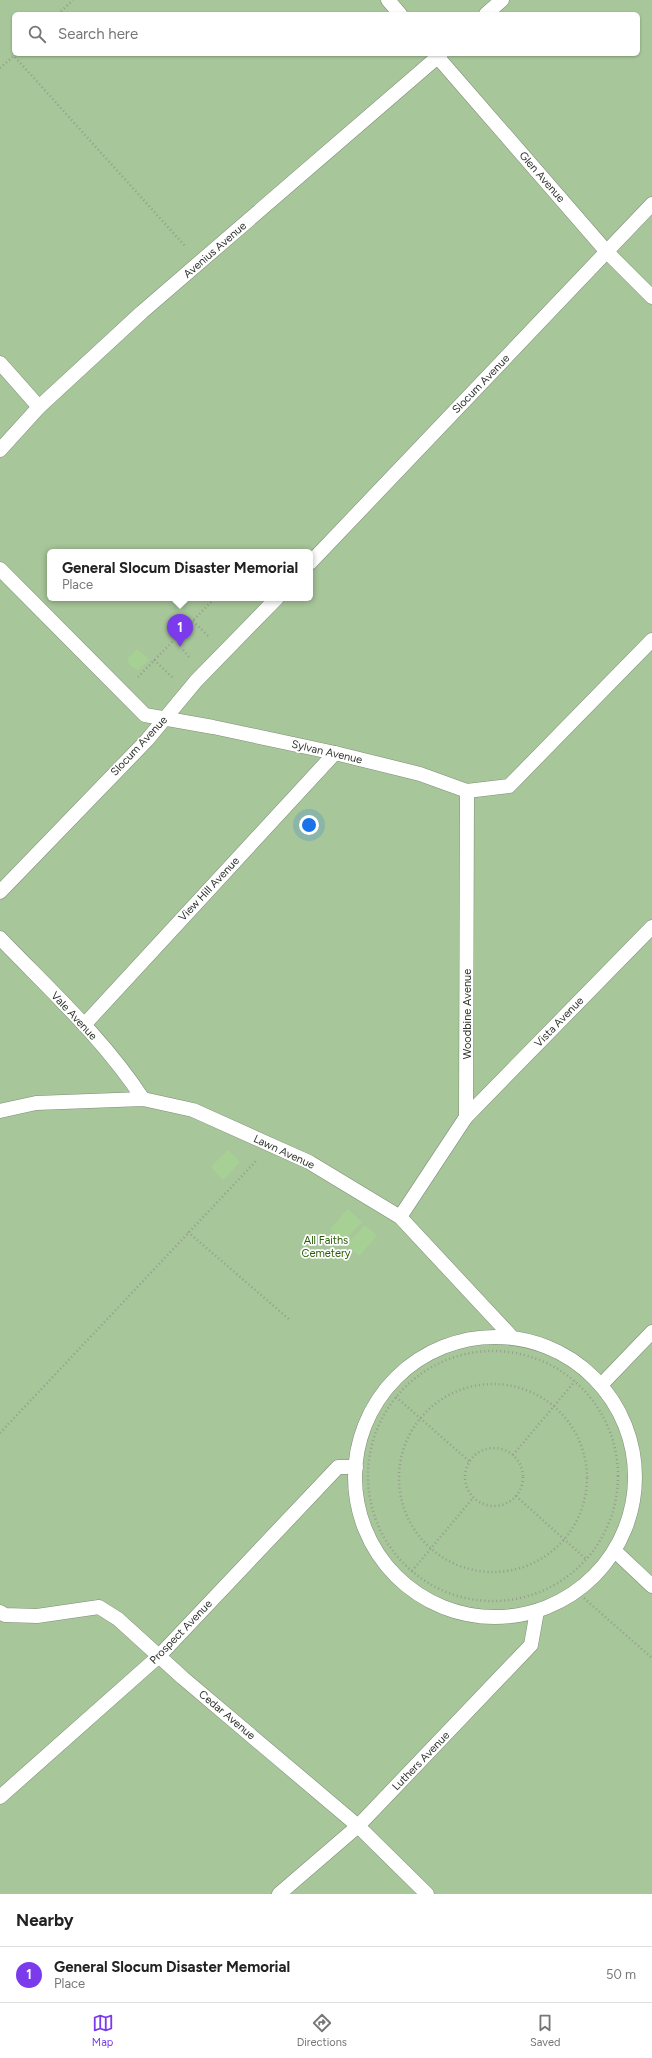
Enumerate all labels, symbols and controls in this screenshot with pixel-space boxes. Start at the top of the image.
search box [12,12,640,56]
icon: search [26,23,48,45]
text: Search here [58,25,138,43]
street label: Glen Avenue [516,149,568,205]
street label: Avenius Avenue [181,219,249,281]
street label: Slocum Avenue [450,352,512,416]
popup [47,549,313,601]
text: General Slocum Disaster Memorial [62,559,298,577]
text: Place [62,577,93,592]
pin: 1 [167,614,193,647]
street label: Slocum Avenue [108,713,170,779]
street label: Sylvan Avenue [290,738,364,766]
your location [299,815,319,835]
street label: View Hill Avenue [176,854,242,924]
street label: Woodbine Avenue [461,969,474,1059]
street label: Vale Avenue [48,989,100,1043]
street label: Vista Avenue [532,994,586,1050]
street label: Lawn Avenue [251,1132,317,1172]
park label: All Faiths Cemetery [302,1234,351,1260]
street label: Prospect Avenue [147,1597,215,1667]
street label: Cedar Avenue [196,1688,258,1742]
street label: Luthers Avenue [390,1729,452,1793]
text: Nearby [16,1910,74,1930]
text: General Slocum Disaster Memorial [54,1958,290,1976]
text: 1 [26,1967,32,1982]
text: 50 m [606,1967,636,1982]
text: Place [54,1976,85,1991]
tab: Map [92,2012,114,2049]
tab: Directions [297,2012,347,2049]
tab: Saved [530,2012,560,2049]

